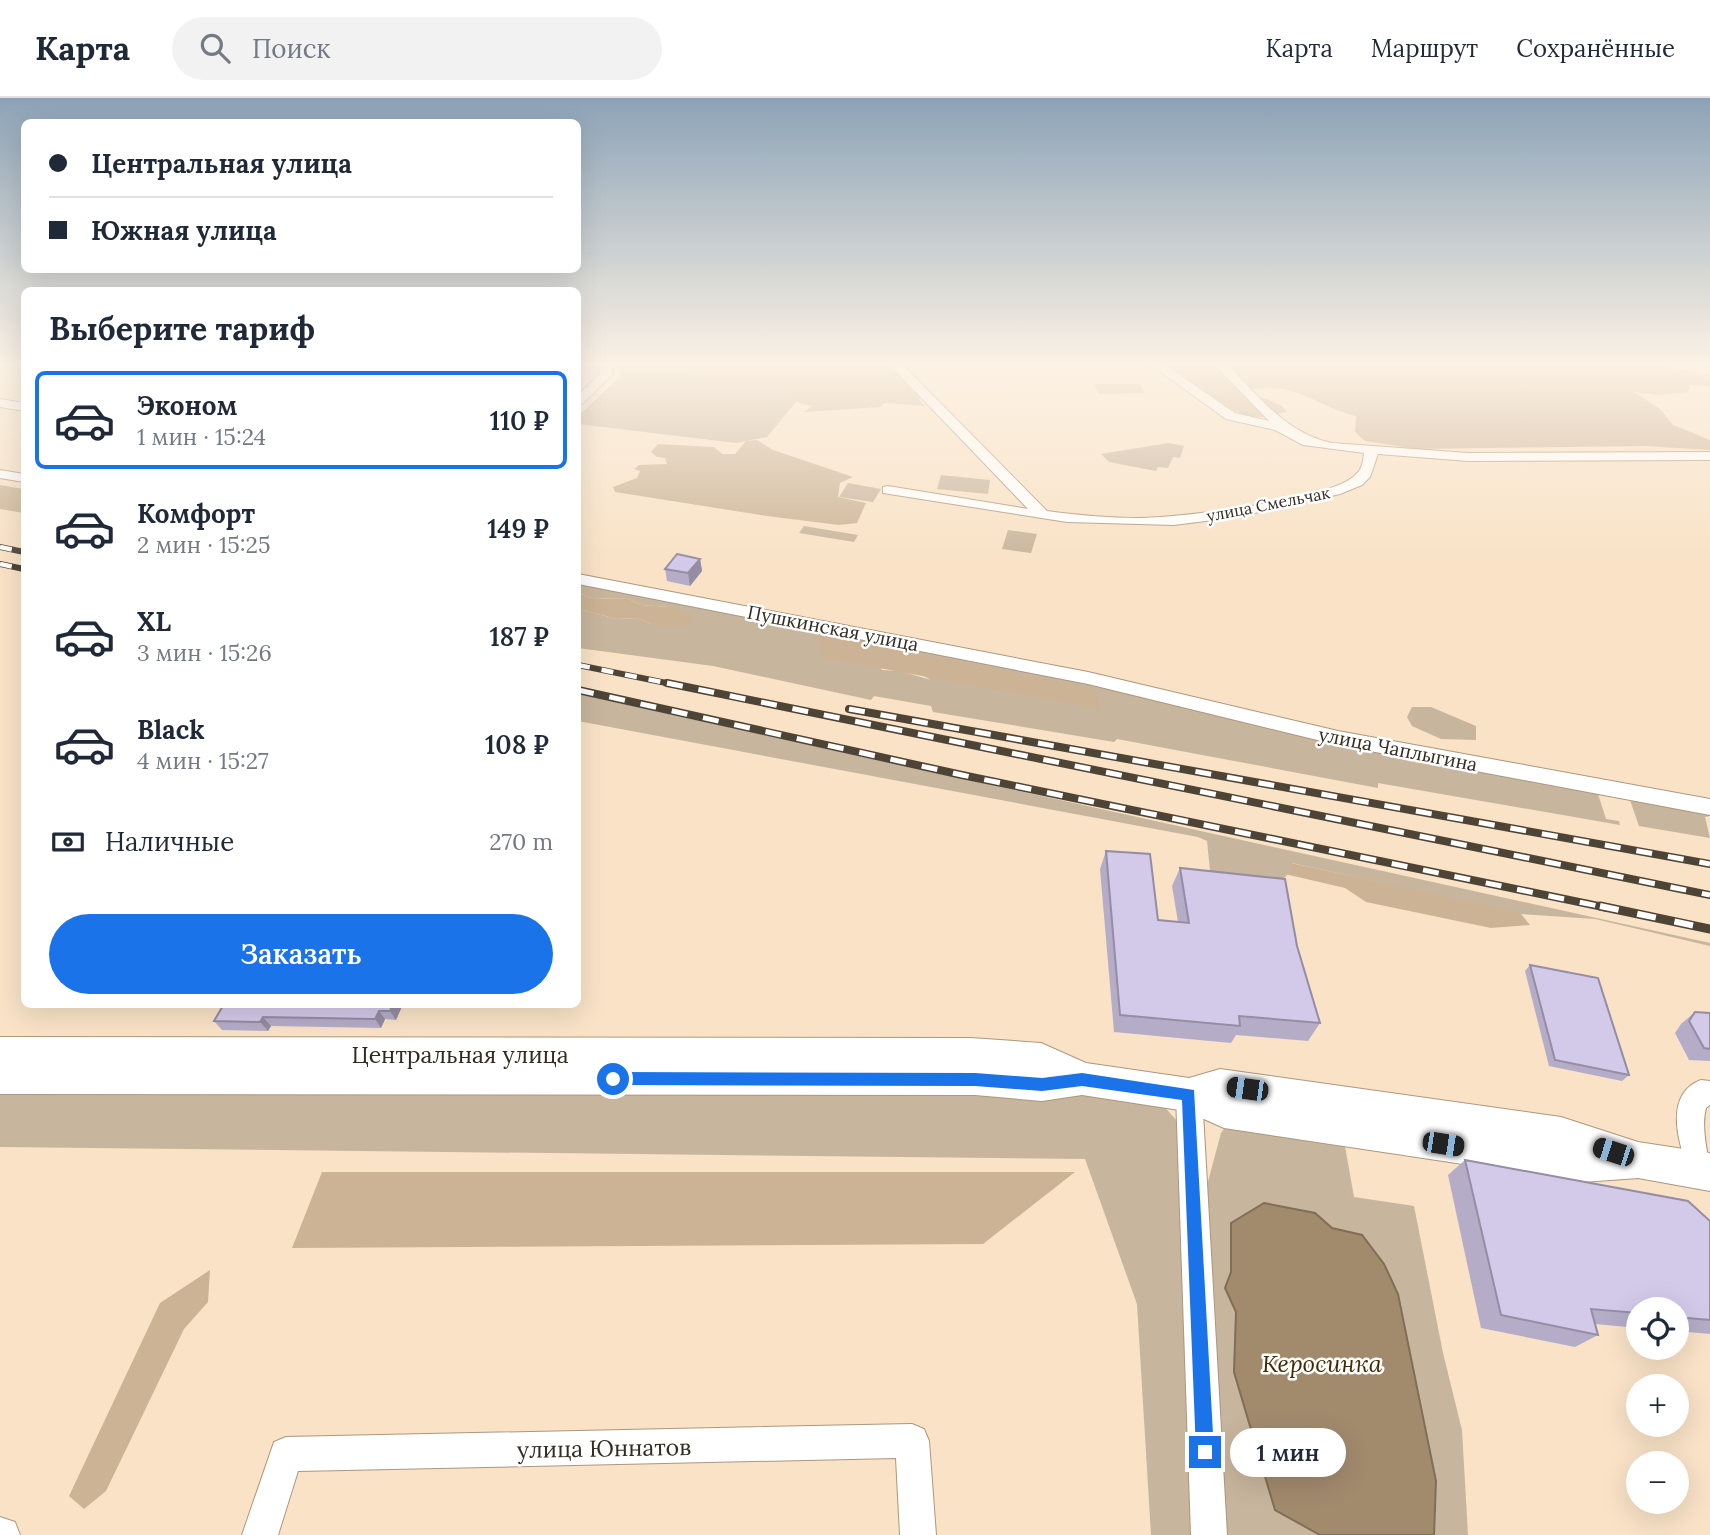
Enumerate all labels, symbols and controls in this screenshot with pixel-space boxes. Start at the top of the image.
search box [172,17,662,80]
text: Карта [35,27,130,69]
icon: search [196,29,234,67]
text: Поиск [252,32,331,65]
text: Карта [1265,33,1333,64]
text: Маршрут [1371,33,1478,64]
text: Сохранённые [1516,33,1675,64]
text: Центральная улица [91,147,352,180]
text: Южная улица [91,214,277,247]
text: Выберите тариф [49,308,315,349]
icon: car [53,389,116,452]
text: Эконом [137,389,237,422]
text: 110 ₽ [490,404,549,437]
text: 1 мин · 15:24 [137,422,266,451]
street label: улица Смельчак [1205,482,1332,526]
icon: car [53,497,116,560]
text: Комфорт [137,497,255,530]
text: 149 ₽ [487,512,549,545]
text: 2 мин · 15:25 [137,530,271,559]
street label: Пушкинская улица [745,600,921,656]
icon: car [53,605,116,668]
text: XL [137,605,171,638]
text: 187 ₽ [489,620,549,653]
text: 3 мин · 15:26 [137,638,272,667]
icon: car [53,713,116,776]
text: Black [137,713,205,746]
street label: улица Чаплыгина [1316,722,1480,776]
text: 108 ₽ [485,728,549,761]
text: 4 мин · 15:27 [137,746,269,775]
icon: cash [49,823,87,861]
text: Наличные [105,825,234,858]
text: 270 m [489,827,553,856]
button: Заказать [49,914,553,994]
street label: Центральная улица [351,1040,569,1069]
route start [597,1063,629,1095]
car [1225,1076,1270,1102]
car [1421,1130,1466,1158]
car [1590,1136,1637,1168]
map controls [1626,1297,1689,1514]
button: locate [1626,1297,1689,1360]
water label: Керосинка [1262,1348,1383,1379]
button: + [1626,1374,1689,1437]
callout: 1 мин [1230,1428,1345,1476]
street label: улица Юннатов [517,1432,691,1464]
route end [1189,1436,1221,1468]
text: 1 мин [1257,1438,1319,1467]
button: − [1626,1451,1689,1514]

